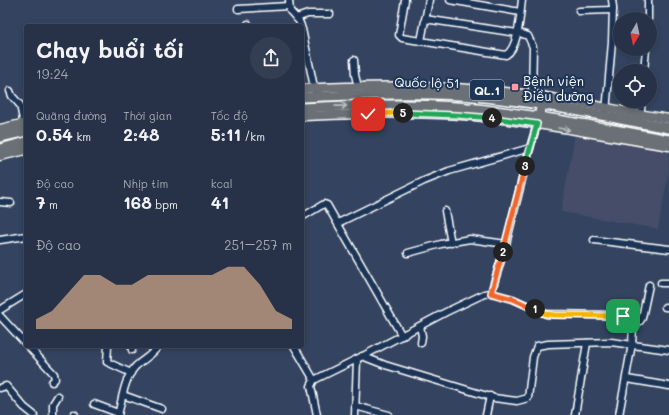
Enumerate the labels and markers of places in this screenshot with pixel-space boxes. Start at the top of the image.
place label: Bệnh viện Điều dưỡng [523,72,593,104]
marker: Bệnh viện Điều dưỡng [510,82,520,92]
pin [351,97,385,131]
pin: 5 [393,103,413,123]
pin: 4 [482,108,502,128]
pin: 3 [515,156,535,176]
pin: 2 [493,242,513,262]
pin: 1 [525,299,545,319]
pin [606,299,640,333]

